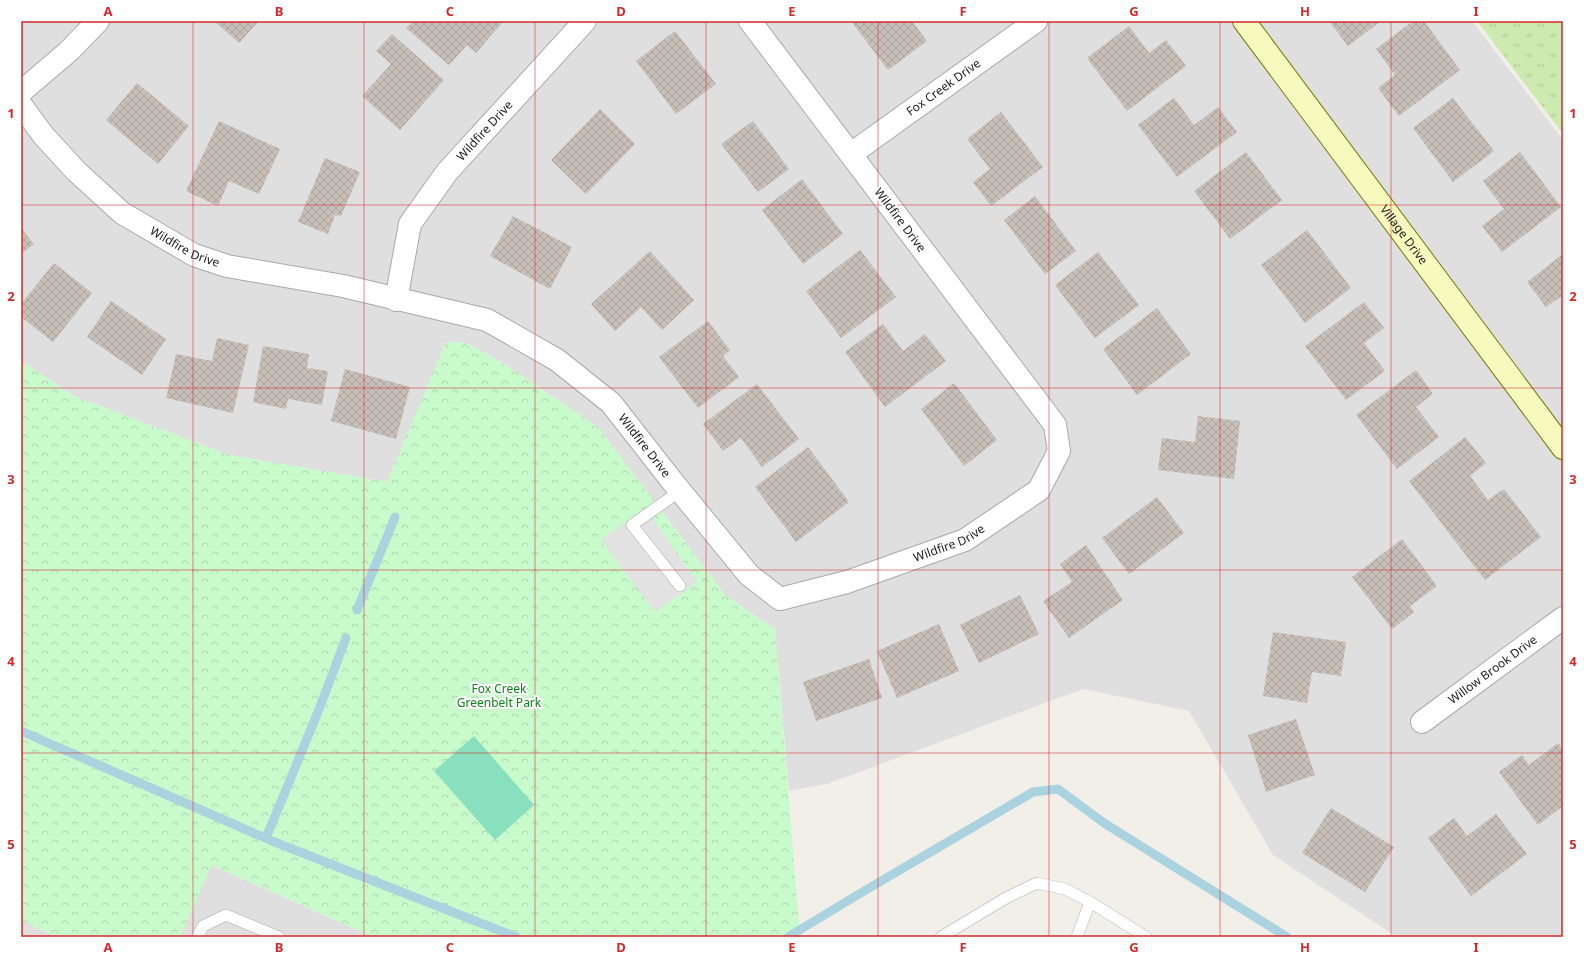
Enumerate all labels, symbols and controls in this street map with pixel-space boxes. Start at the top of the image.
text: A [104,2,113,20]
text: B [275,2,283,20]
text: C [446,2,454,20]
text: D [616,2,626,20]
text: E [788,2,796,20]
text: F [959,2,967,20]
text: G [1129,2,1139,20]
text: H [1300,2,1310,20]
text: I [1473,2,1479,20]
street label: Fox Creek Drive [903,54,984,120]
street label: Wildfire Drive [452,96,517,164]
text: 1 [7,104,15,122]
text: 1 [1569,104,1577,122]
street label: Wildfire Drive [871,184,930,255]
street label: Village Drive [1376,201,1432,268]
street label: Wildfire Drive [147,222,222,271]
text: 2 [7,287,15,305]
text: 2 [1569,287,1577,305]
street label: Wildfire Drive [615,410,675,481]
text: 3 [7,470,15,488]
text: 3 [1569,470,1577,488]
street label: Wildfire Drive [911,520,988,566]
street label: Willow Brook Drive [1445,631,1541,708]
text: 4 [7,652,15,670]
text: 4 [1569,652,1577,670]
park label: Fox Creek Greenbelt Park [457,680,542,711]
text: 5 [7,835,15,853]
text: 5 [1569,835,1577,853]
text: A [104,938,113,956]
text: B [275,938,283,956]
text: C [446,938,454,956]
text: D [616,938,626,956]
text: E [788,938,796,956]
text: F [959,938,967,956]
text: G [1129,938,1139,956]
text: H [1300,938,1310,956]
text: I [1473,938,1479,956]

